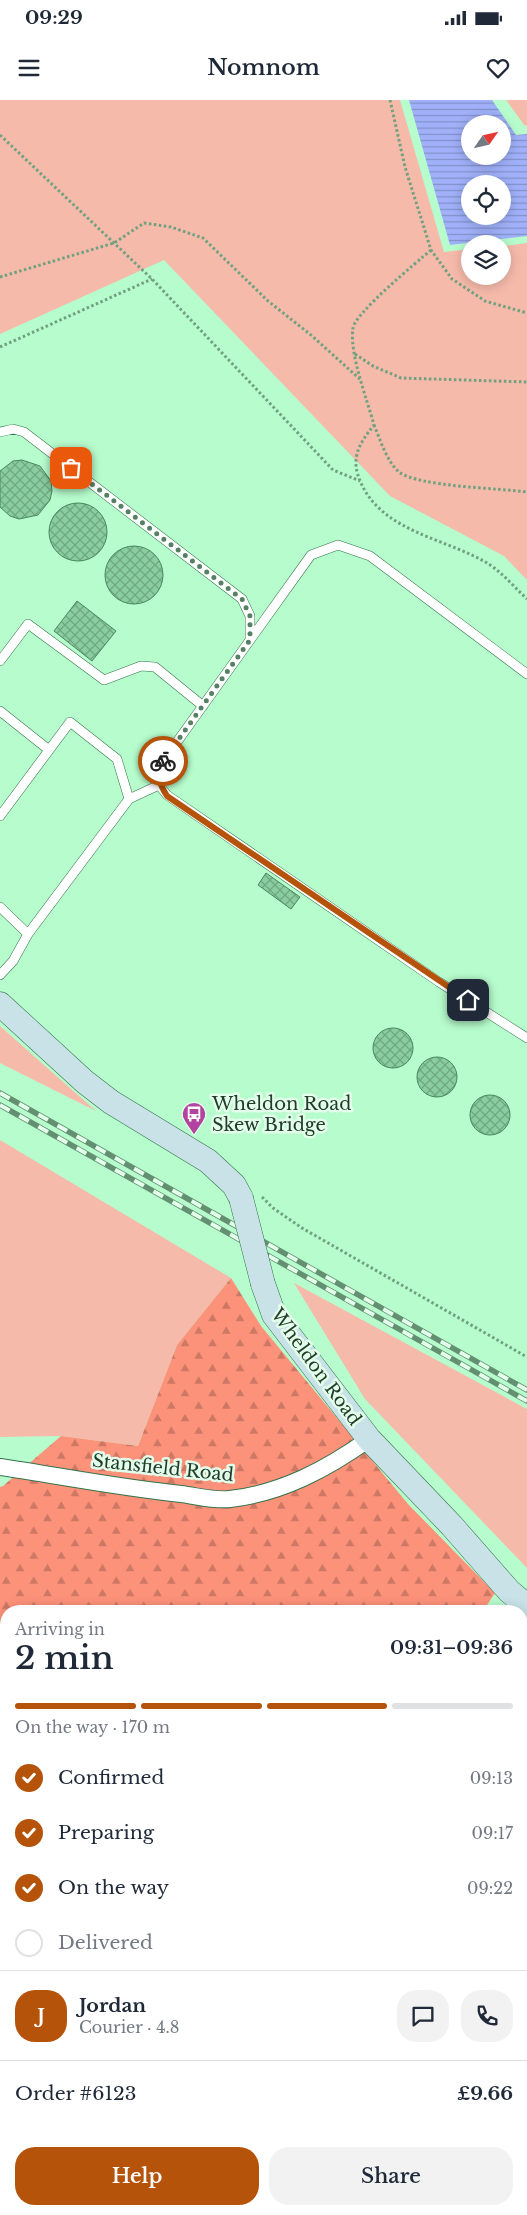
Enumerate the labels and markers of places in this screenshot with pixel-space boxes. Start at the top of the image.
pin [50,447,92,489]
pin [447,979,489,1021]
place label: Wheldon Road Skew Bridge [211,1093,351,1136]
bus stop icon: Wheldon Road Skew Bridge [181,1101,207,1135]

